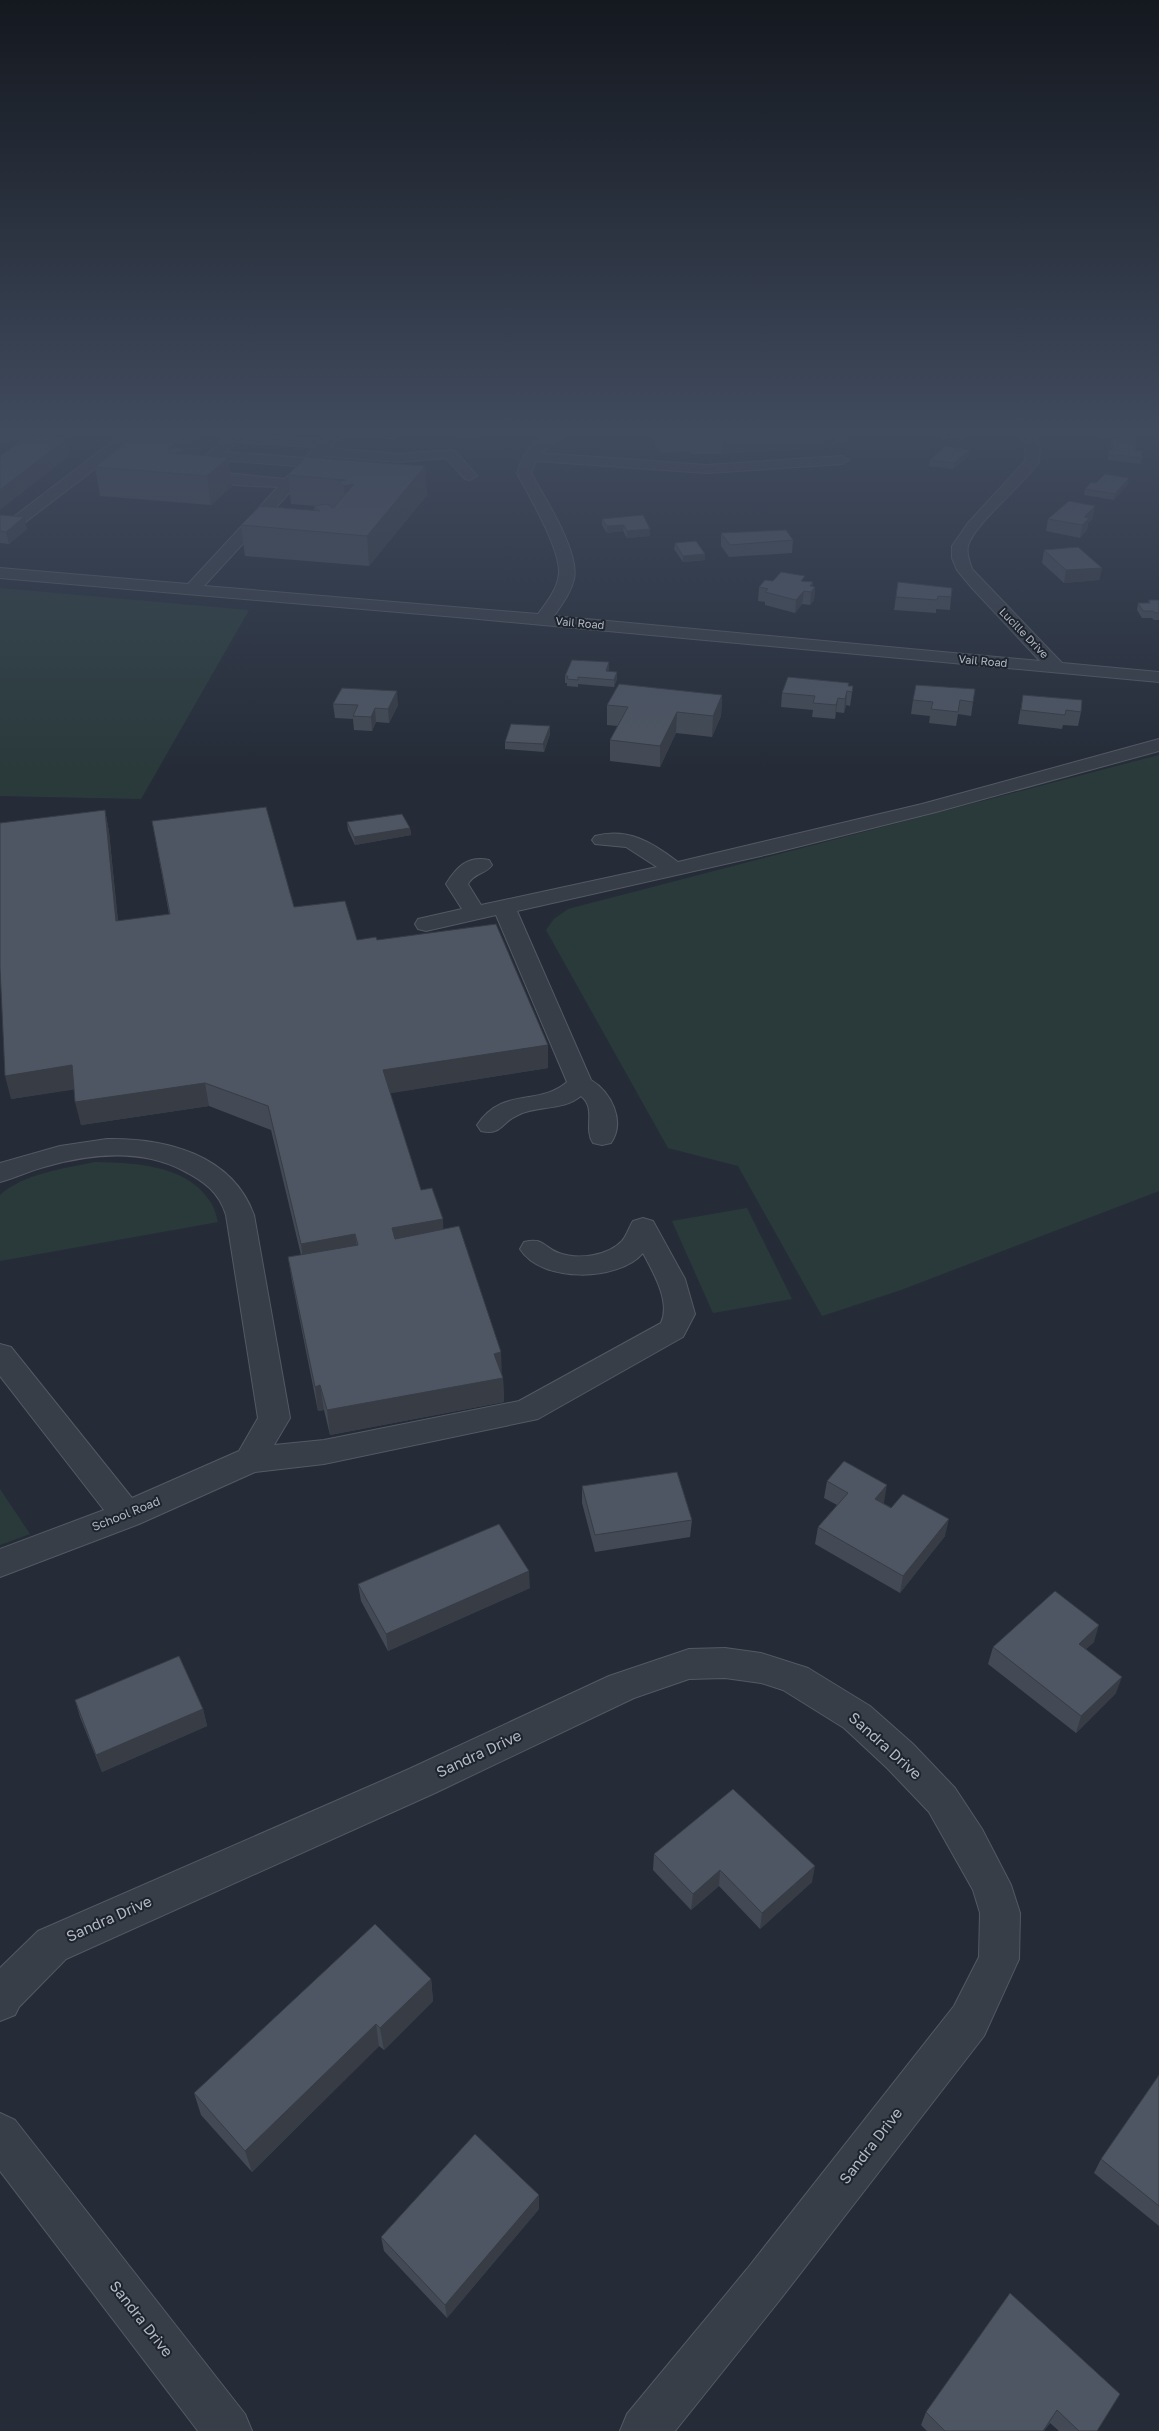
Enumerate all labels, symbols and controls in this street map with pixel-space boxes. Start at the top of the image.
street label: Lucille Drive [997,605,1052,661]
street label: Vail Road [555,614,605,631]
street label: Vail Road [958,652,1008,669]
street label: School Road [90,1493,162,1534]
street label: Sandra Drive [846,1708,926,1783]
street label: Sandra Drive [433,1725,524,1781]
street label: Sandra Drive [63,1891,154,1945]
street label: Sandra Drive [835,2104,906,2187]
street label: Sandra Drive [106,2277,177,2360]

